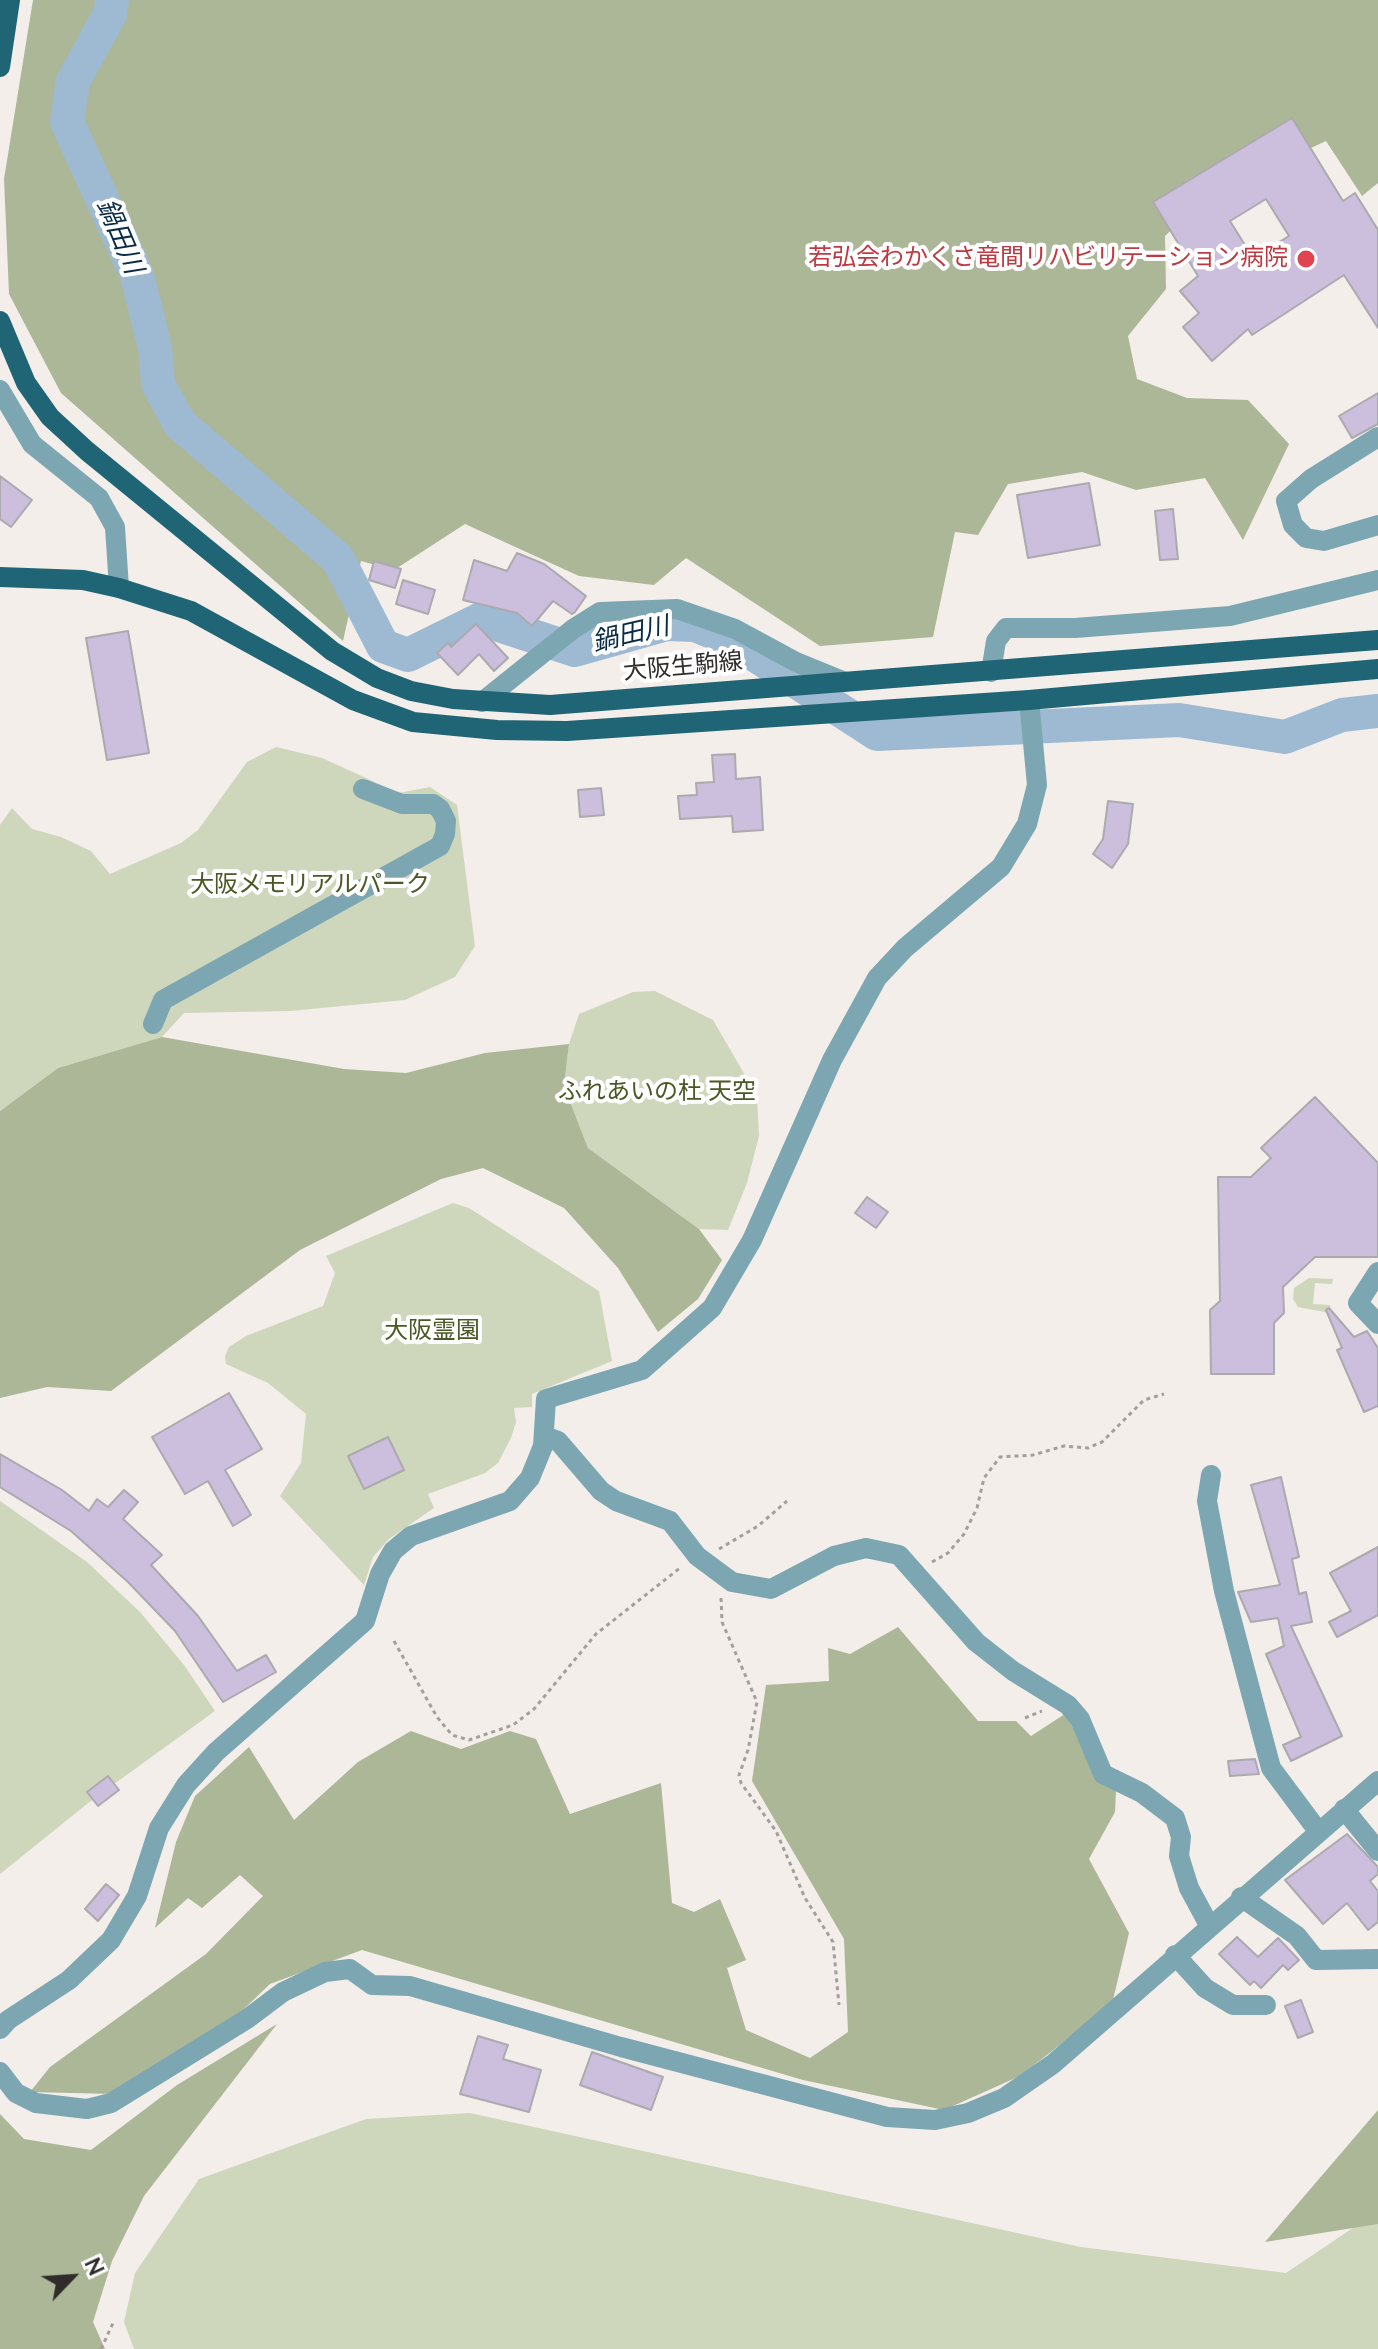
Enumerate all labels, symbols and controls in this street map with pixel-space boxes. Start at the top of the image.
water label: 鍋田川 [88,195,148,279]
place label: 若弘会わかくさ竜間リハビリテーション病院 [808,245,1288,273]
marker: 若弘会わかくさ竜間リハビリテーション病院 [1295,248,1317,270]
water label: 鍋田川 [589,612,673,660]
street label: 大阪生駒線 [622,648,744,688]
park label: 大阪メモリアルパーク [190,872,430,900]
park label: ふれあいの杜 天空 [558,1079,756,1107]
park label: 大阪霊園 [384,1318,480,1346]
north arrow [32,2237,112,2317]
text: N [77,2253,111,2281]

